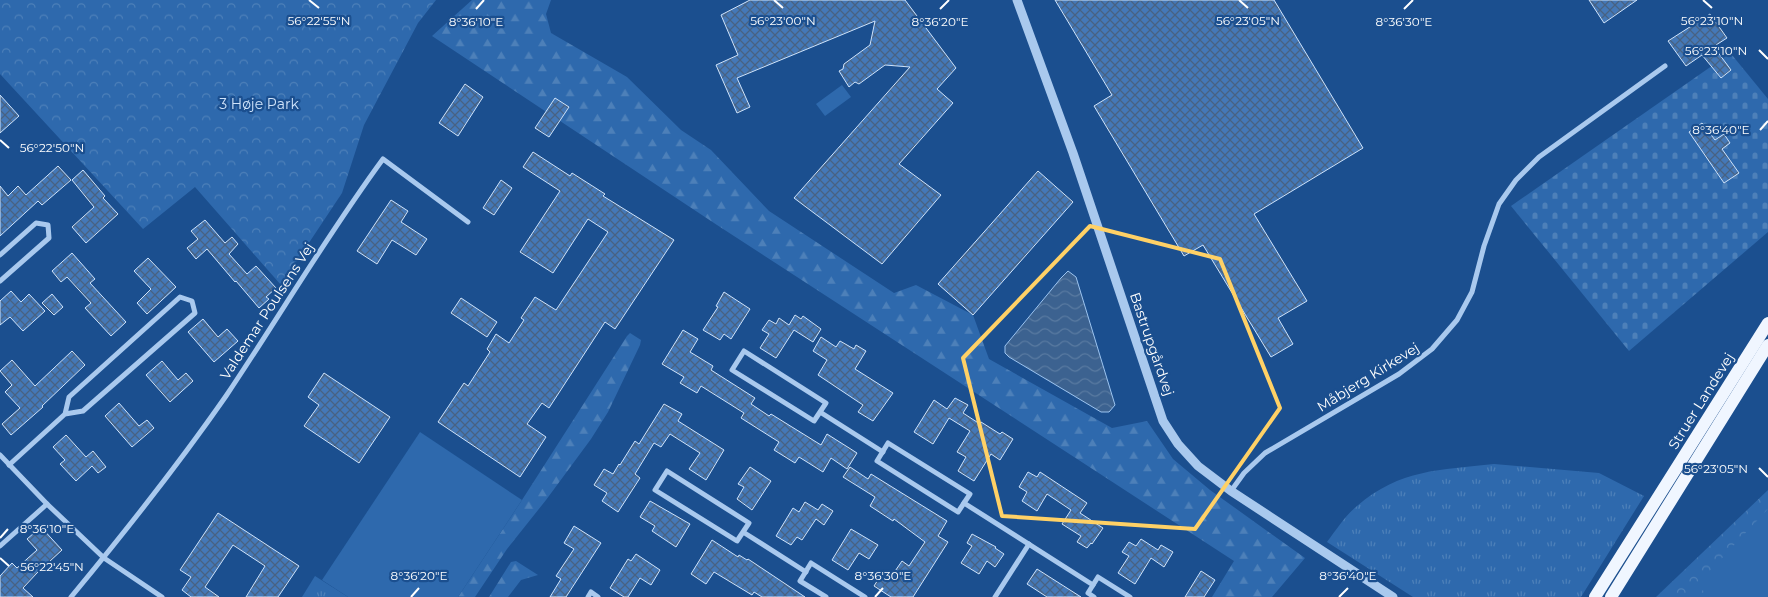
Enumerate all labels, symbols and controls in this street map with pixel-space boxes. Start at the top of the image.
text: 56°22'55"N [287,13,351,28]
text: 56°23'00"N [750,13,816,28]
text: 56°23'05"N [1216,13,1280,28]
text: 56°23'10"N [1681,13,1743,28]
text: 8°36'10"E [449,14,503,29]
text: 8°36'20"E [912,14,968,29]
text: 8°36'30"E [1376,14,1432,29]
text: 56°23'10"N [1685,43,1747,58]
park label: 3 Høje Park [219,95,299,113]
text: 8°36'40"E [1692,122,1750,137]
text: 56°22'50"N [20,140,84,155]
street label: Valdemar Poulsens Vej [216,239,318,383]
street label: Bastrupgårdvej [1126,290,1178,398]
street label: Måbjerg Kirkevej [1314,338,1422,416]
street label: Struer Landevej [1664,349,1738,453]
text: 56°23'05"N [1684,461,1748,476]
text: 8°36'10"E [20,521,74,536]
text: 56°22'45"N [20,559,84,574]
text: 8°36'20"E [391,568,447,583]
text: 8°36'30"E [855,568,911,583]
text: 8°36'40"E [1319,568,1377,583]

